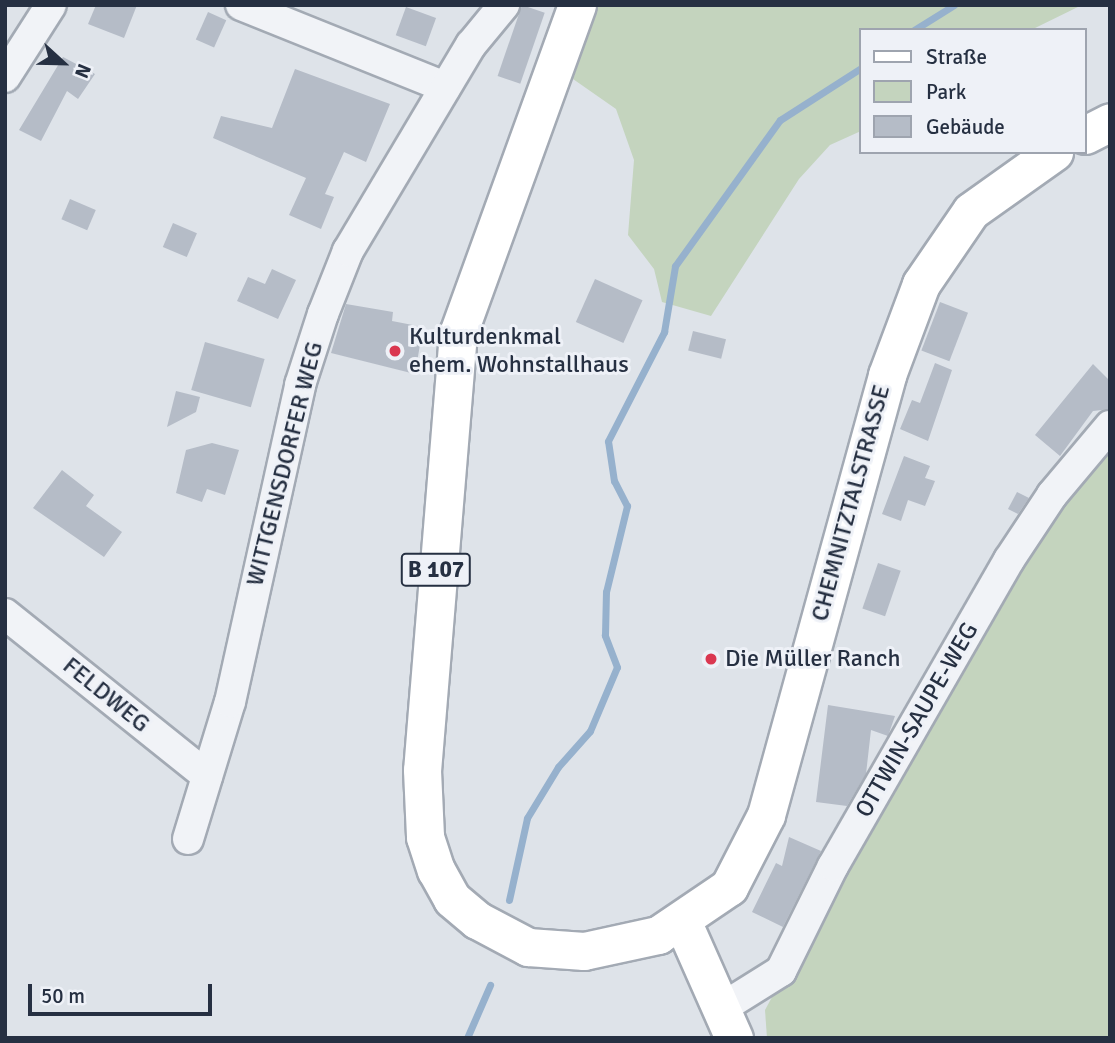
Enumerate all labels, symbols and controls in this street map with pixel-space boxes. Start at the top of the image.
north arrow [28,28,98,98]
legend [860,28,1087,154]
text: Straße [926,44,987,70]
text: N [69,60,96,81]
text: Park [926,79,966,105]
text: Gebäude [926,114,1005,140]
place label: Kulturdenkmal ehem. Wohnstallhaus [409,323,629,379]
street label: WITTGENSDORFER WEG [241,339,329,589]
marker: Kulturdenkmal ehem. Wohnstallhaus [387,343,403,359]
street label: CHEMNITZTALSTRASSE [806,382,896,624]
road number: B 107 [399,550,473,590]
street label: OTTWIN-SAUPE-WEG [849,617,985,823]
place label: Die Müller Ranch [725,645,900,673]
street label: FELDWEG [57,651,155,739]
marker: Die Müller Ranch [703,651,719,667]
scale bar [32,970,215,1014]
text: 50 m [41,983,85,1009]

